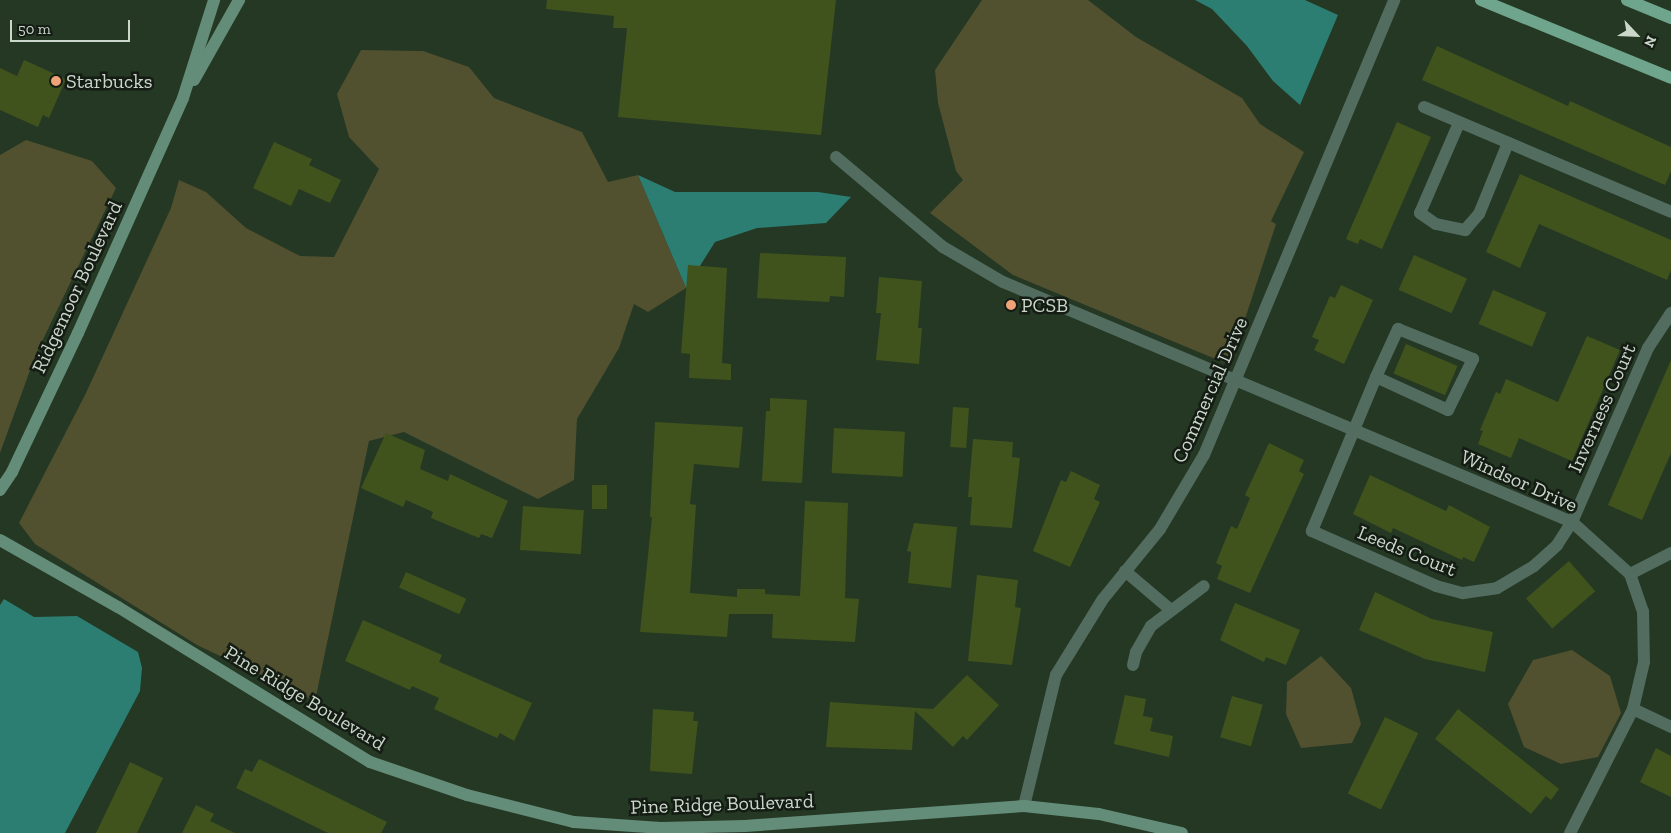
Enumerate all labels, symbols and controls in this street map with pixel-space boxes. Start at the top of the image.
scale bar [12,10,132,42]
north arrow [1611,10,1661,60]
text: 50 m [18,20,51,38]
text: N [1640,33,1660,50]
place label: Starbucks [66,69,152,93]
marker: Starbucks [50,75,62,87]
street label: Ridgemoor Boulevard [27,197,127,377]
place label: PCSB [1021,293,1068,317]
marker: PCSB [1005,299,1017,311]
street label: Commercial Drive [1167,313,1253,467]
street label: Inverness Court [1563,340,1641,476]
street label: Windsor Drive [1457,445,1581,517]
street label: Leeds Court [1354,520,1460,582]
street label: Pine Ridge Boulevard [220,640,390,756]
street label: Pine Ridge Boulevard [630,789,814,819]

